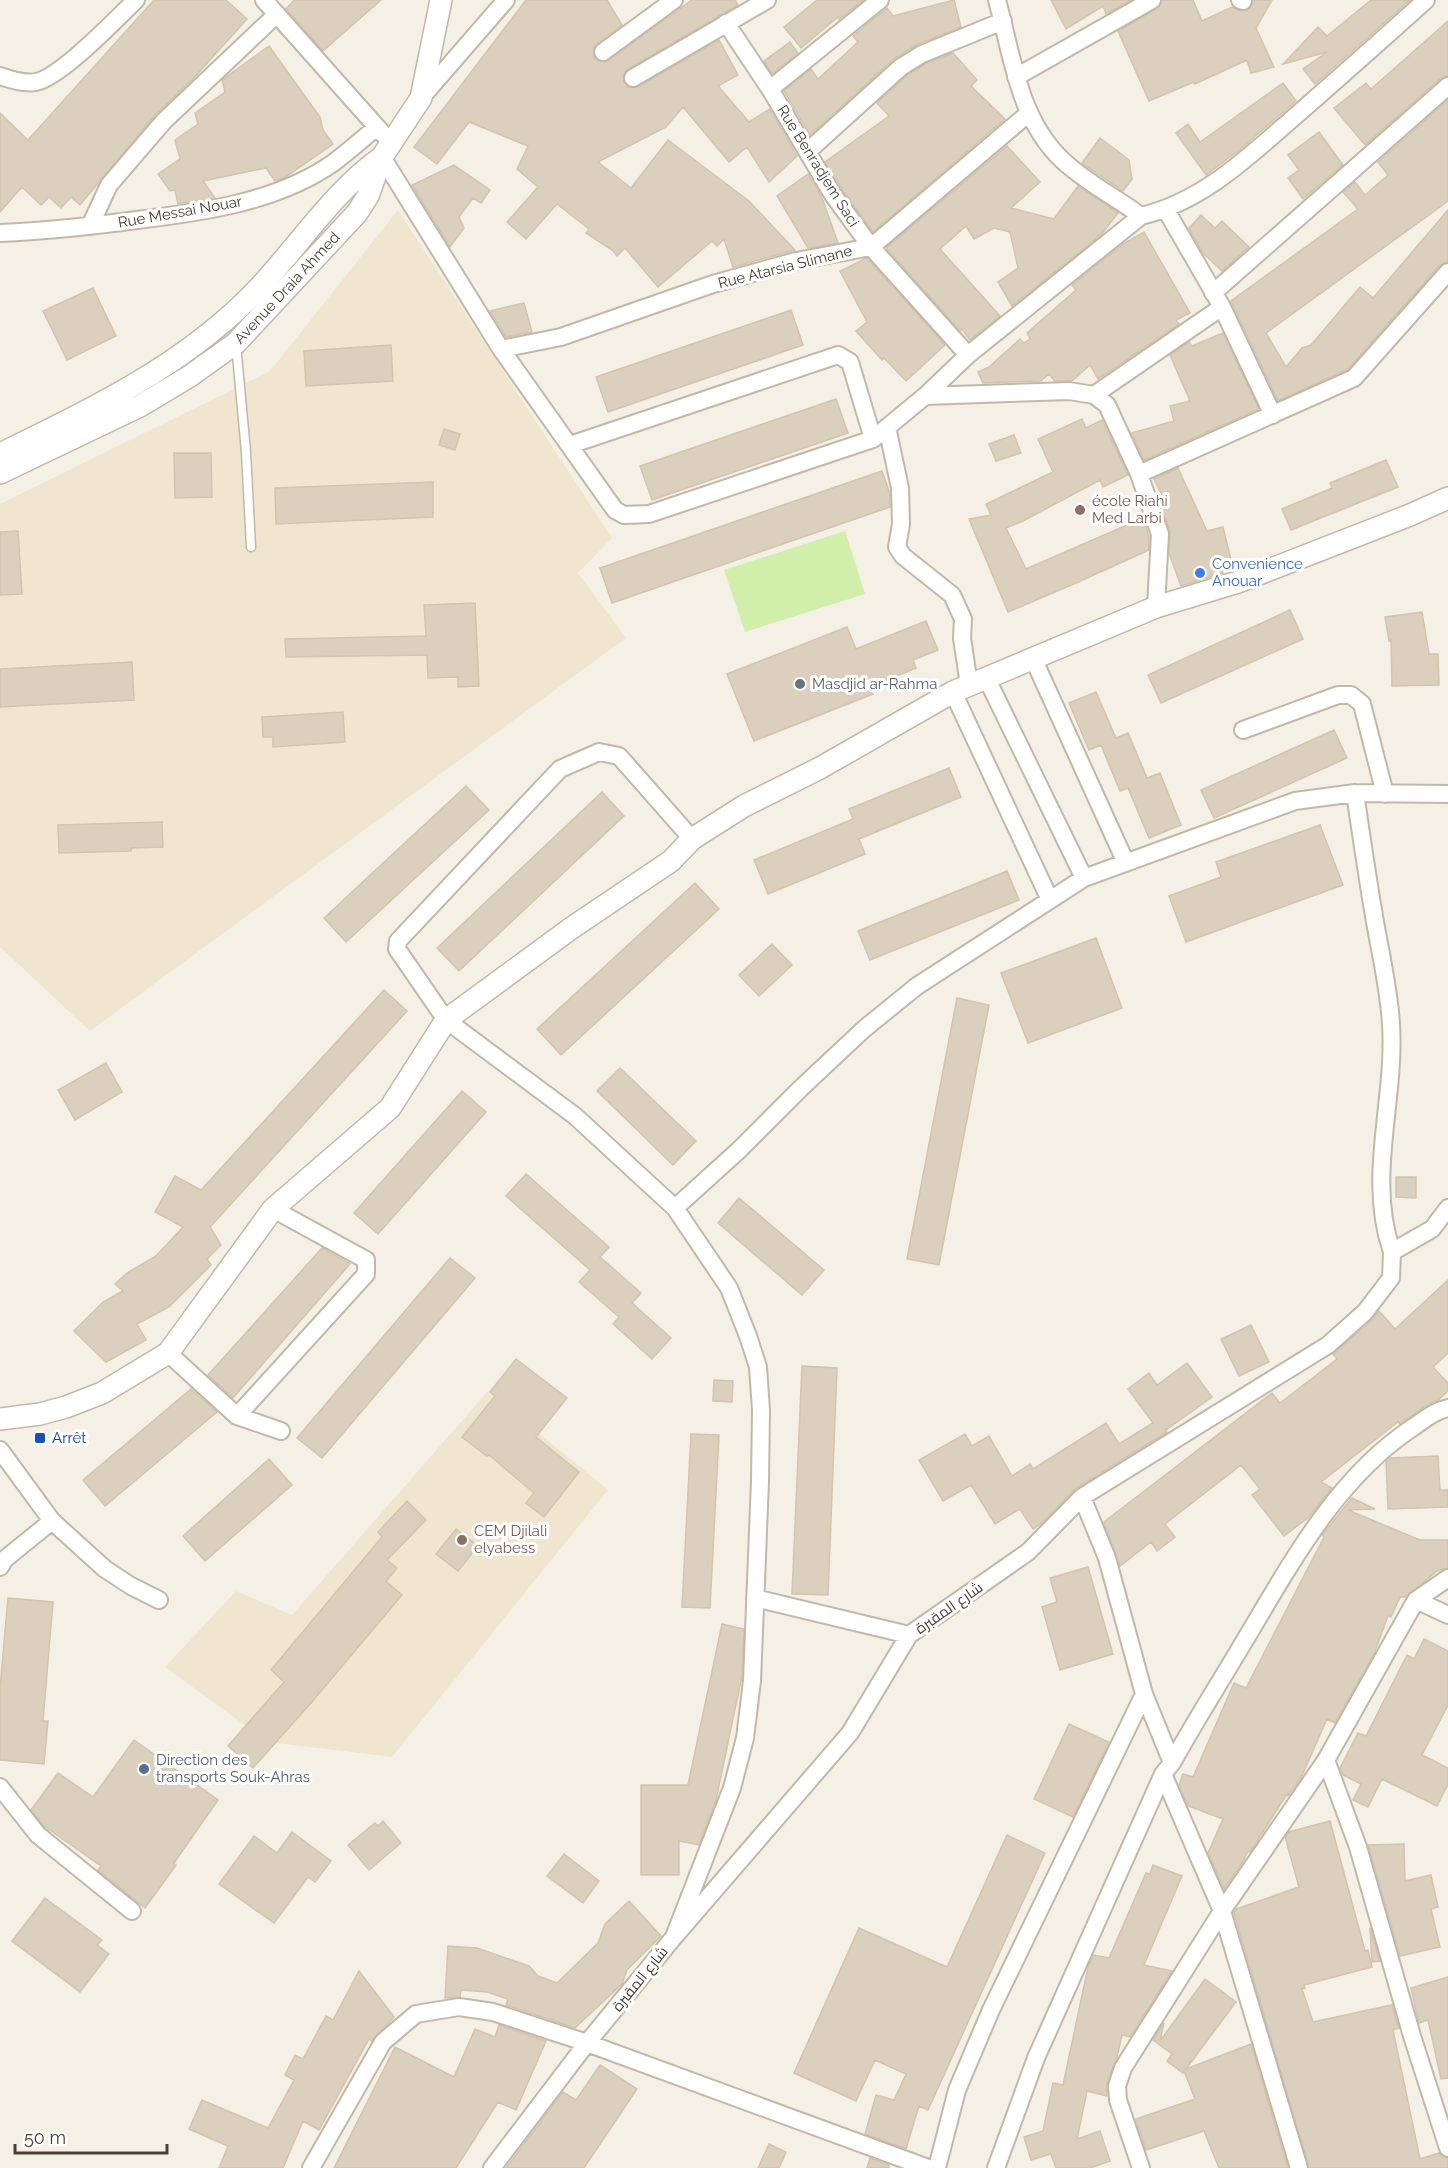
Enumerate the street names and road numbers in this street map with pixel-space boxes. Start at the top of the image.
street label: Rue Benradjem Saci [773,102,863,230]
street label: Rue Messai Nouar [117,192,244,232]
street label: Avenue Draia Ahmed [231,228,343,348]
street label: Rue Atarsia Slimane [716,242,854,292]
street label: شارع المقبرة [912,1578,987,1640]
street label: شارع المقبرة [608,1943,673,2016]

